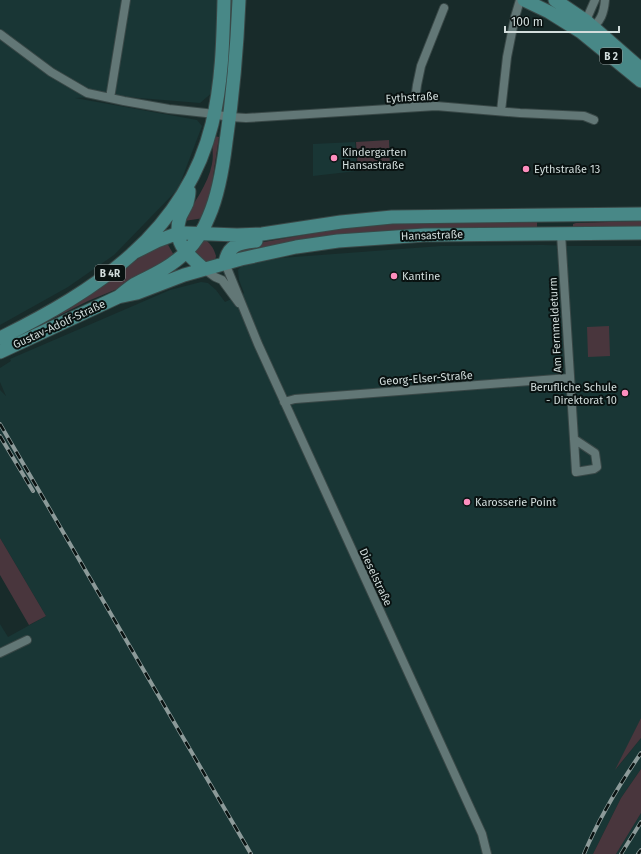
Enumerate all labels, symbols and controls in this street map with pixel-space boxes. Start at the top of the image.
scale bar [505,8,619,34]
text: 100 m [511,15,543,29]
road number: B 2 [600,48,622,64]
street label: Eythstraße [385,90,439,105]
place label: Kindergarten Hansastraße [342,146,407,172]
marker: Kindergarten Hansastraße [329,153,339,163]
place label: Eythstraße 13 [534,163,600,176]
marker: Eythstraße 13 [521,164,531,174]
street label: Hansastraße [401,228,463,243]
road number: B 4R [95,265,125,281]
place label: Kantine [402,270,440,283]
marker: Kantine [389,271,399,281]
street label: Am Fernmeldeturm [547,277,564,373]
street label: Gustav-Adolf-Straße [11,297,107,352]
street label: Georg-Elser-Straße [379,369,473,388]
place label: Berufliche Schule - Direktorat 10 [530,381,617,407]
marker: Berufliche Schule - Direktorat 10 [620,388,630,398]
place label: Karosserie Point [475,496,556,509]
marker: Karosserie Point [462,497,472,507]
street label: Dieselstraße [357,546,395,608]

